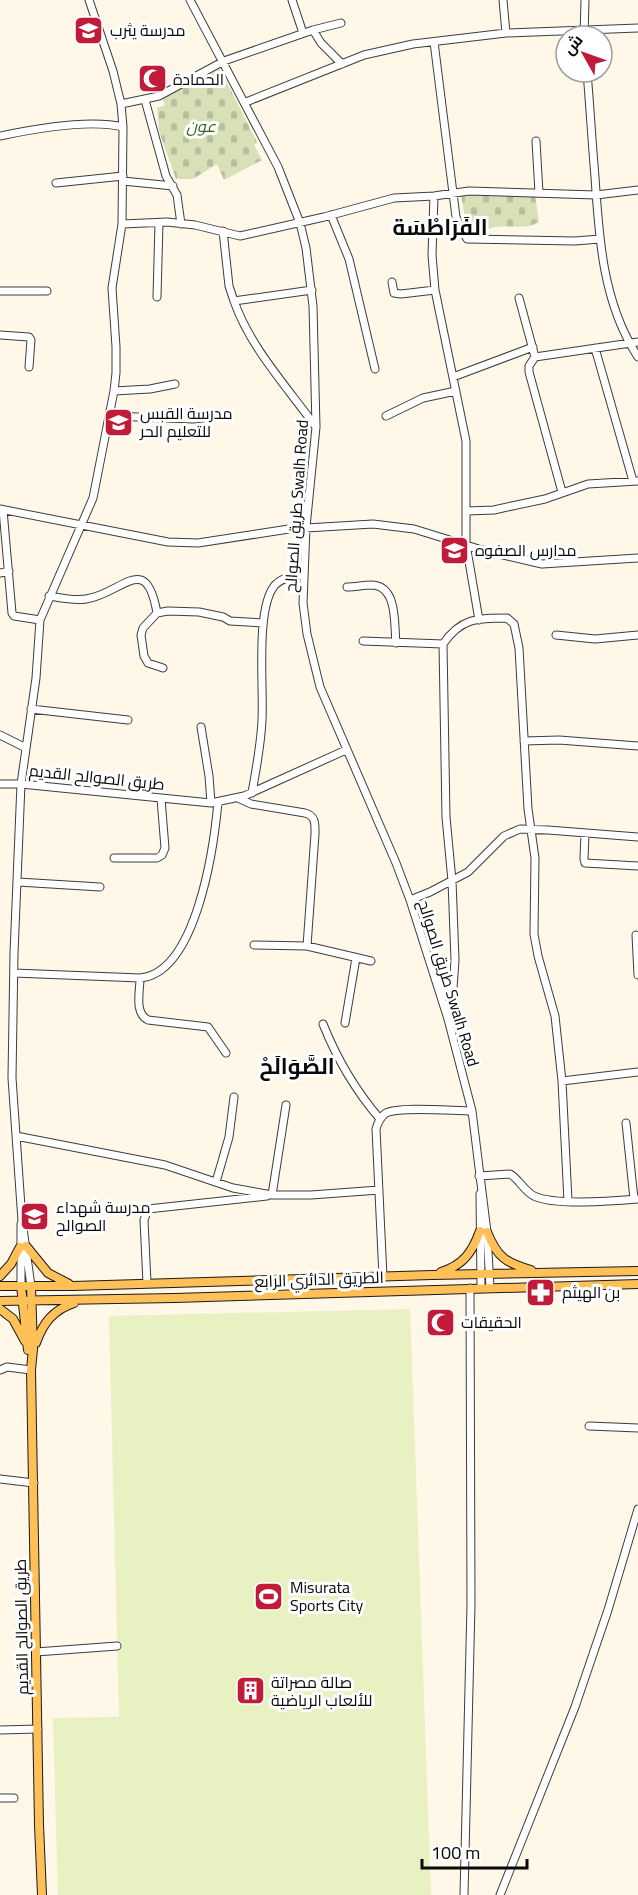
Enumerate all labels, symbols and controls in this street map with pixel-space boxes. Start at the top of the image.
school or university icon: مدرسة يثرب [73,14,105,46]
place label: مدرسة يثرب [110,15,185,45]
north arrow [554,24,614,84]
text: ش [554,27,591,62]
mosque icon: الحمادة [136,63,168,95]
place label: الحمادة [173,64,224,94]
park label: عون [186,111,216,141]
district label: الفَرَاطْسَة [392,206,488,248]
place label: مدرسة القبس للتعليم الحر [139,398,233,446]
school or university icon: مدرسة القبس للتعليم الحر [103,406,135,438]
street label: طريق الصوالح Swalh Road [275,419,317,593]
school or university icon: مدارس الصفوه [438,534,470,566]
place label: مدارس الصفوه [475,535,576,565]
street label: طريق الصوالح القديم [28,755,166,799]
street label: طريق الصوالح Swalh Road [409,896,489,1070]
district label: الصَّوَالَحْ [259,1045,335,1087]
place label: مدرسة شهداء الصوالح [56,1192,150,1240]
school or university icon: مدرسة شهداء الصوالح [19,1200,51,1232]
street label: الطريق الدائري الرابع [254,1262,384,1296]
pharmacy icon: بن الهيثم [525,1276,557,1308]
place label: بن الهيثم [562,1277,620,1307]
mosque icon: الحقيقات [424,1306,456,1338]
place label: الحقيقات [461,1307,522,1337]
street label: طريق الصوالح القديم [5,1559,37,1695]
place label: Misurata Sports City [290,1572,364,1620]
sports icon: Misurata Sports City [253,1580,285,1612]
place label: صالة مصراتة للألعاب الرياضية [271,1667,372,1715]
building icon: صالة مصراتة للألعاب الرياضية [234,1675,266,1707]
scale bar [422,1832,527,1870]
text: 100 m [431,1836,480,1869]

